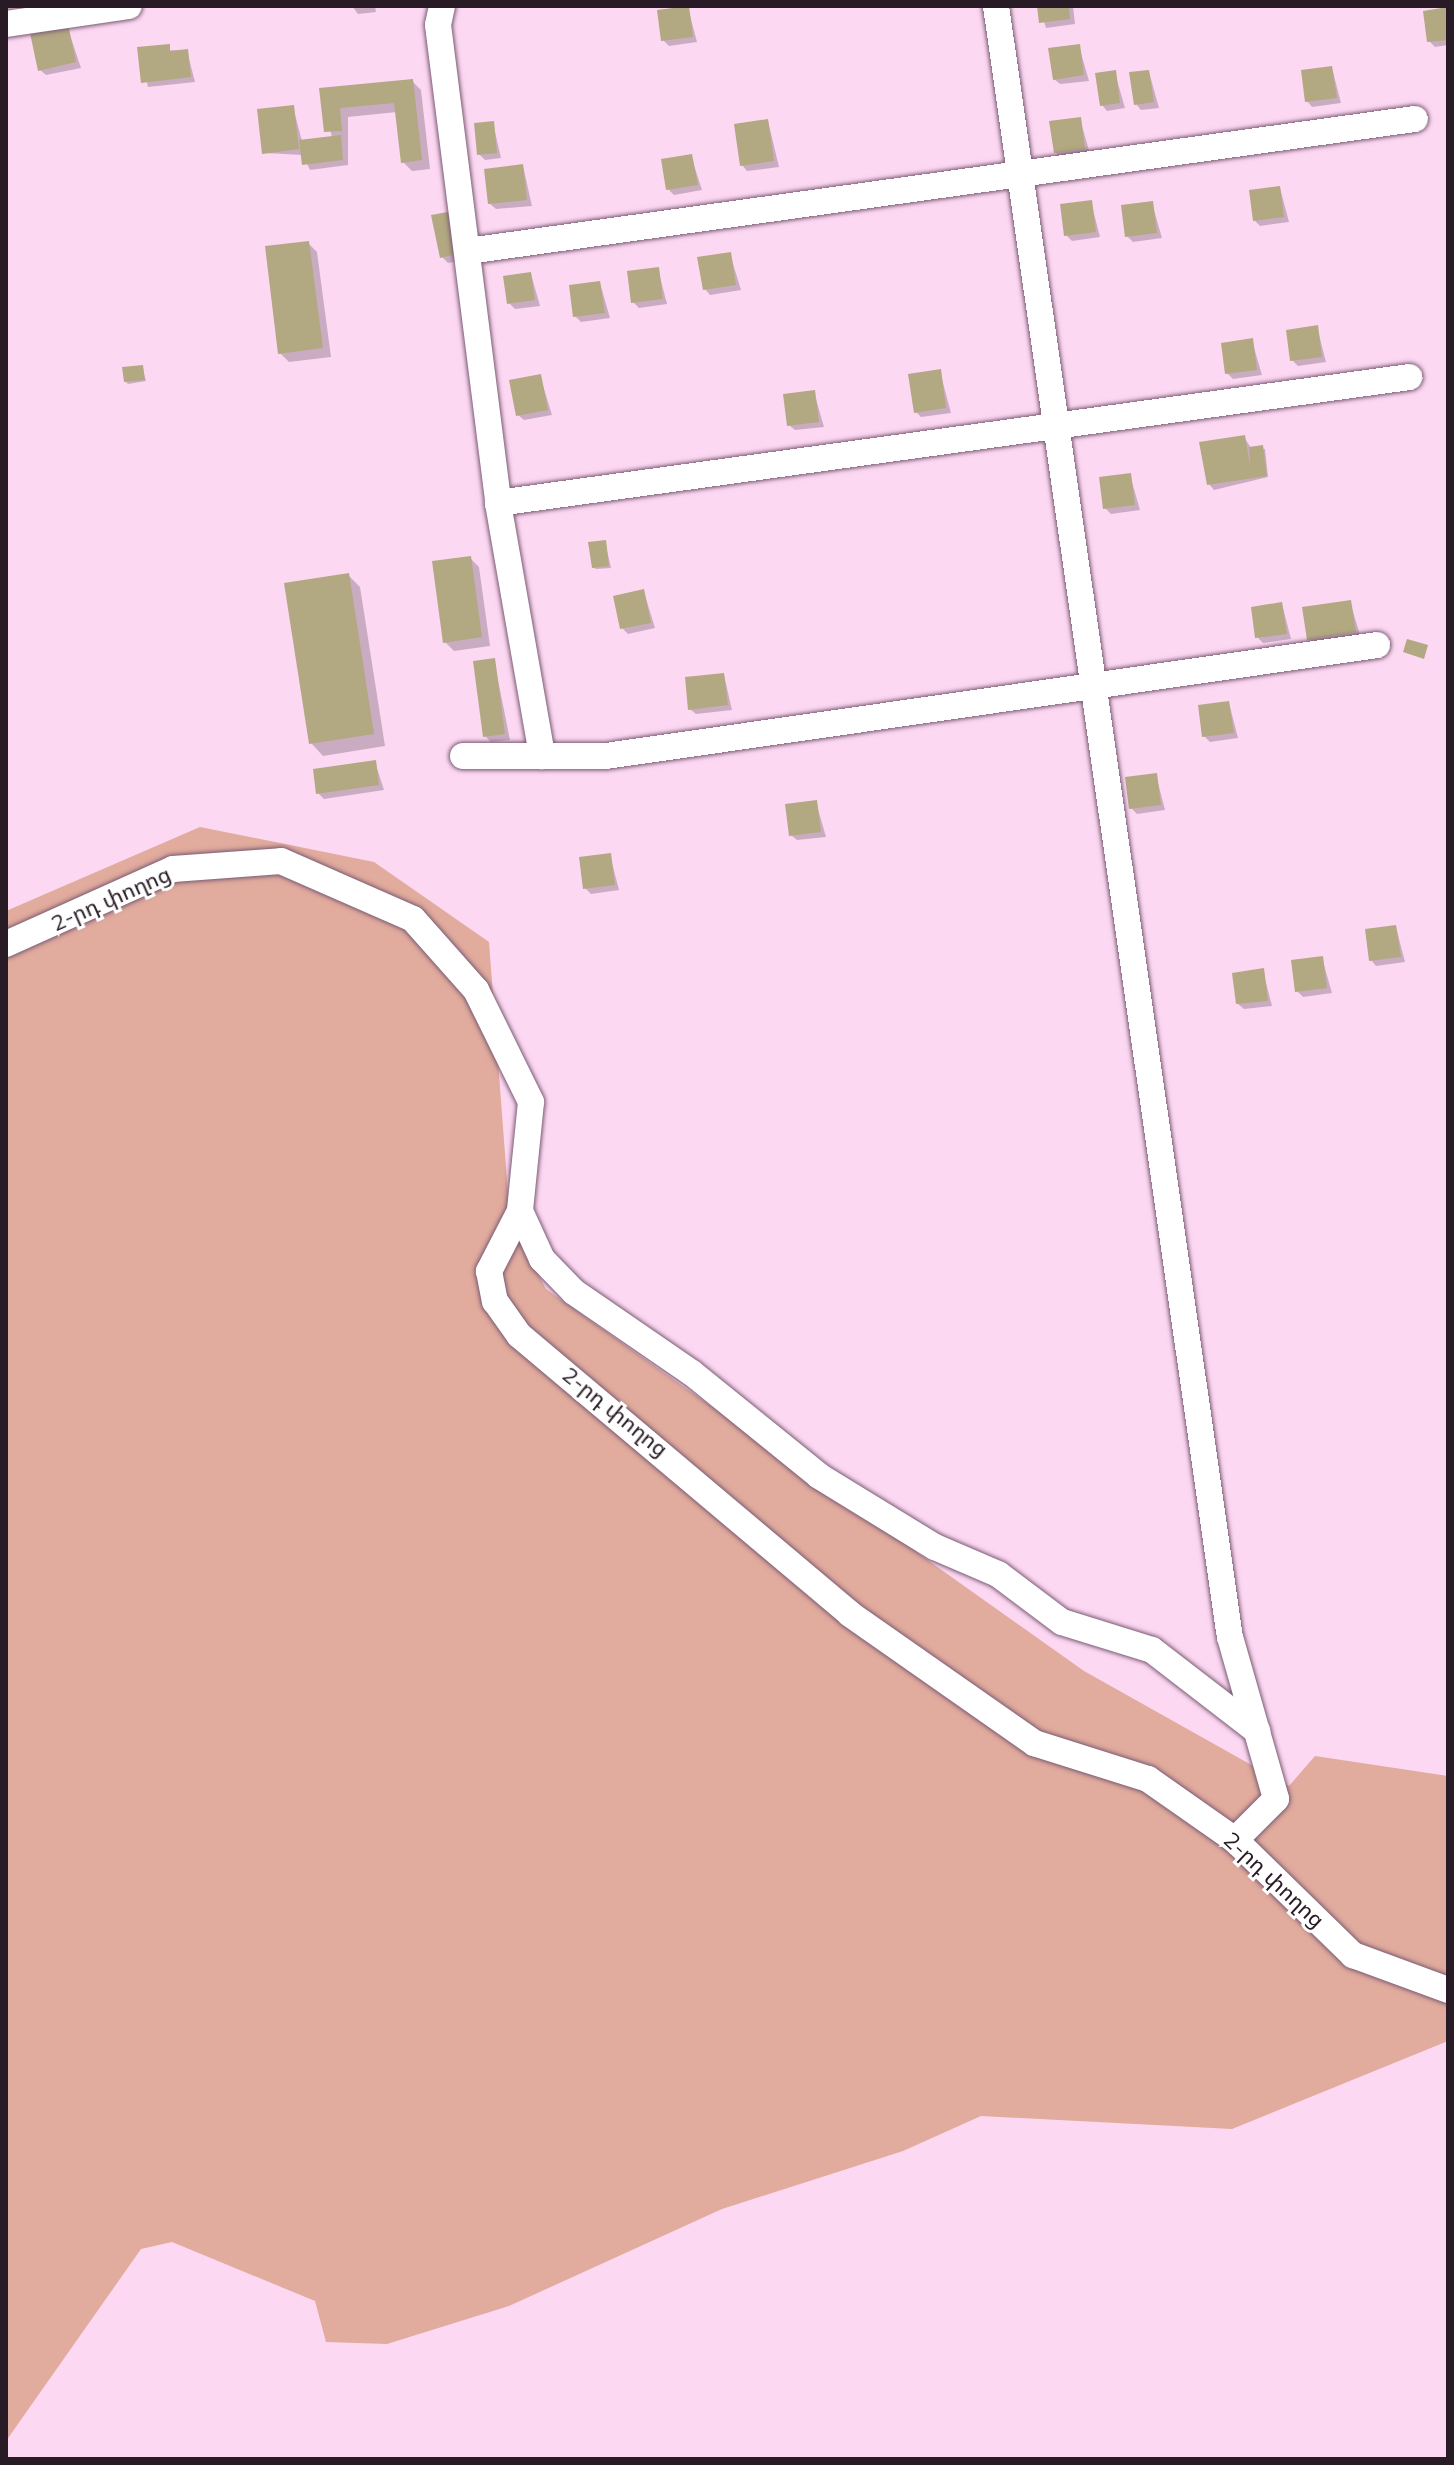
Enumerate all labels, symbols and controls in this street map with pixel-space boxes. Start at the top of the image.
street label: 2-րդ փողոց [47,861,175,937]
street label: 2-րդ փողոց [557,1361,673,1463]
street label: 2-րդ փողոց [1218,1827,1330,1933]

